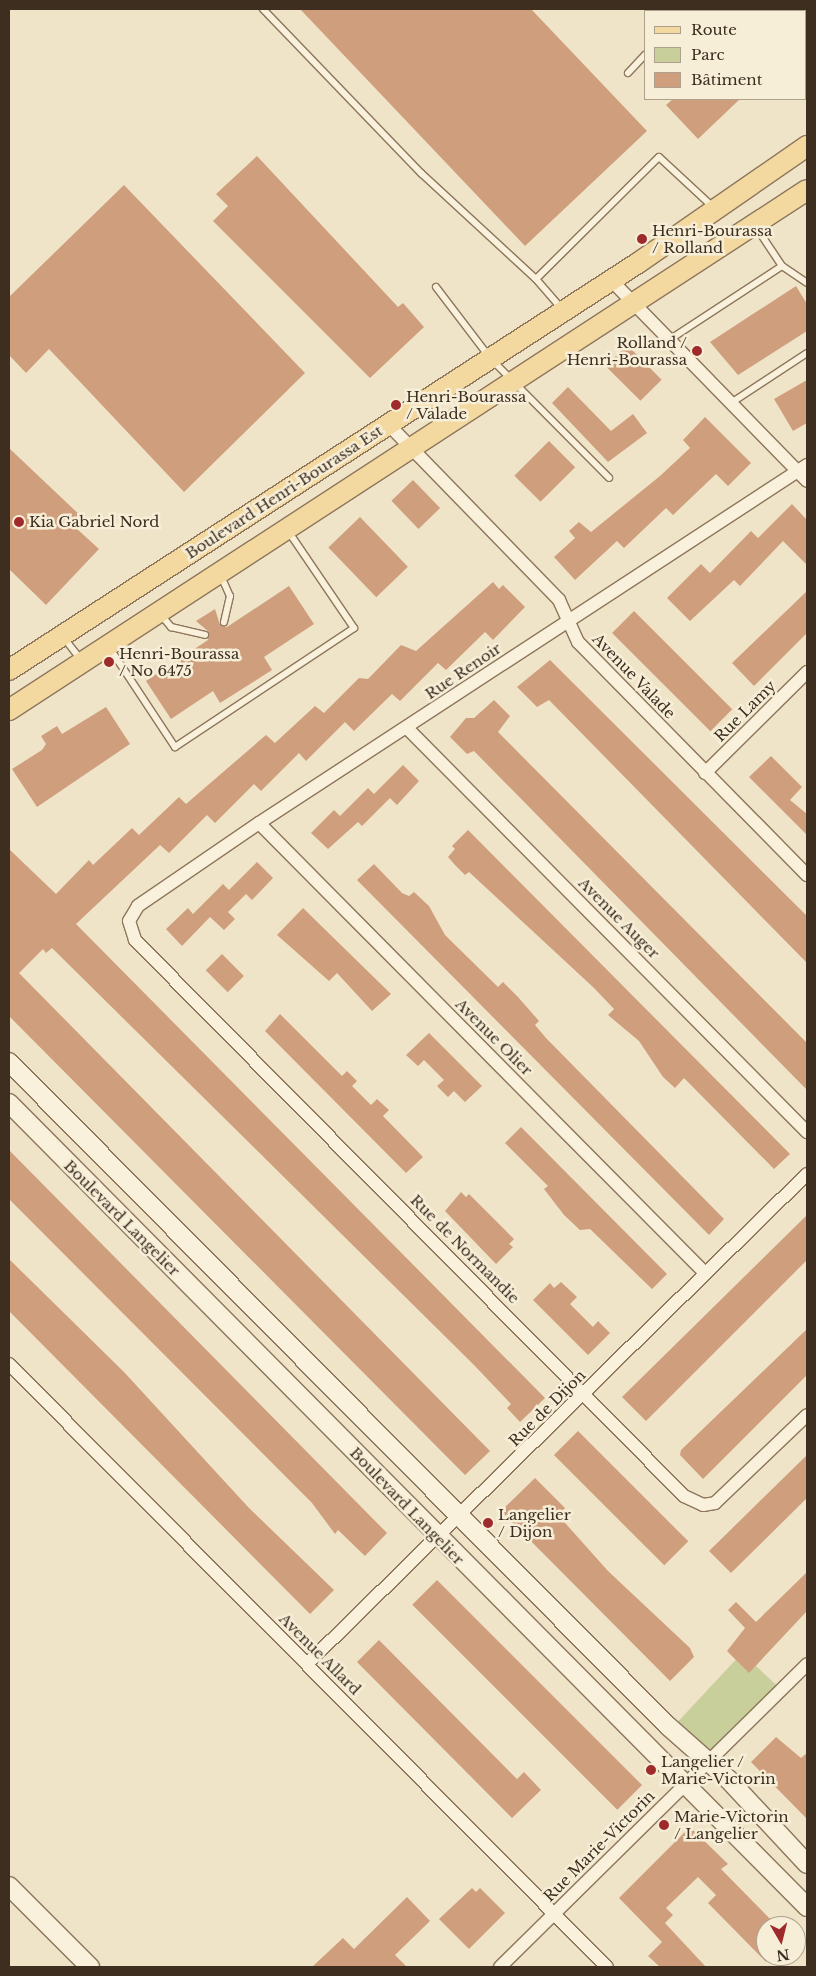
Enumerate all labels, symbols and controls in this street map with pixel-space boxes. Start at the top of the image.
legend [644,10,806,100]
text: Route [691,20,737,39]
text: Parc [691,45,724,64]
text: Bâtiment [691,70,762,89]
place label: Henri-Bourassa / Rolland [652,221,772,256]
marker: Henri-Bourassa / Rolland [636,233,648,245]
place label: Rolland / Henri-Bourassa [567,333,687,368]
marker: Rolland / Henri-Bourassa [691,345,703,357]
place label: Henri-Bourassa / Valade [406,387,526,422]
marker: Henri-Bourassa / Valade [390,399,402,411]
street label: Boulevard Henri-Bourassa Est [182,421,386,563]
place label: Kia Gabriel Nord [29,513,160,531]
marker: Kia Gabriel Nord [13,516,25,528]
street label: Avenue Valade [589,629,679,723]
street label: Rue Renoir [422,639,504,703]
place label: Henri-Bourassa / No 6475 [119,644,239,679]
marker: Henri-Bourassa / No 6475 [103,656,115,668]
street label: Rue Lamy [711,677,779,745]
street label: Avenue Auger [575,874,663,962]
street label: Avenue Olier [452,995,536,1079]
street label: Boulevard Langelier [60,1156,184,1280]
street label: Rue de Normandie [407,1191,523,1307]
street label: Rue de Dijon [505,1366,589,1450]
street label: Boulevard Langelier [346,1444,468,1568]
place label: Langelier / Dijon [498,1505,571,1540]
marker: Langelier / Dijon [482,1517,494,1529]
street label: Avenue Allard [275,1609,365,1699]
place label: Langelier / Marie-Victorin [661,1752,776,1787]
marker: Langelier / Marie-Victorin [645,1764,657,1776]
street label: Rue Marie-Victorin [540,1787,658,1905]
place label: Marie-Victorin / Langelier [674,1807,789,1842]
marker: Marie-Victorin / Langelier [658,1819,670,1831]
north arrow [756,1916,806,1966]
text: N [775,1945,791,1965]

